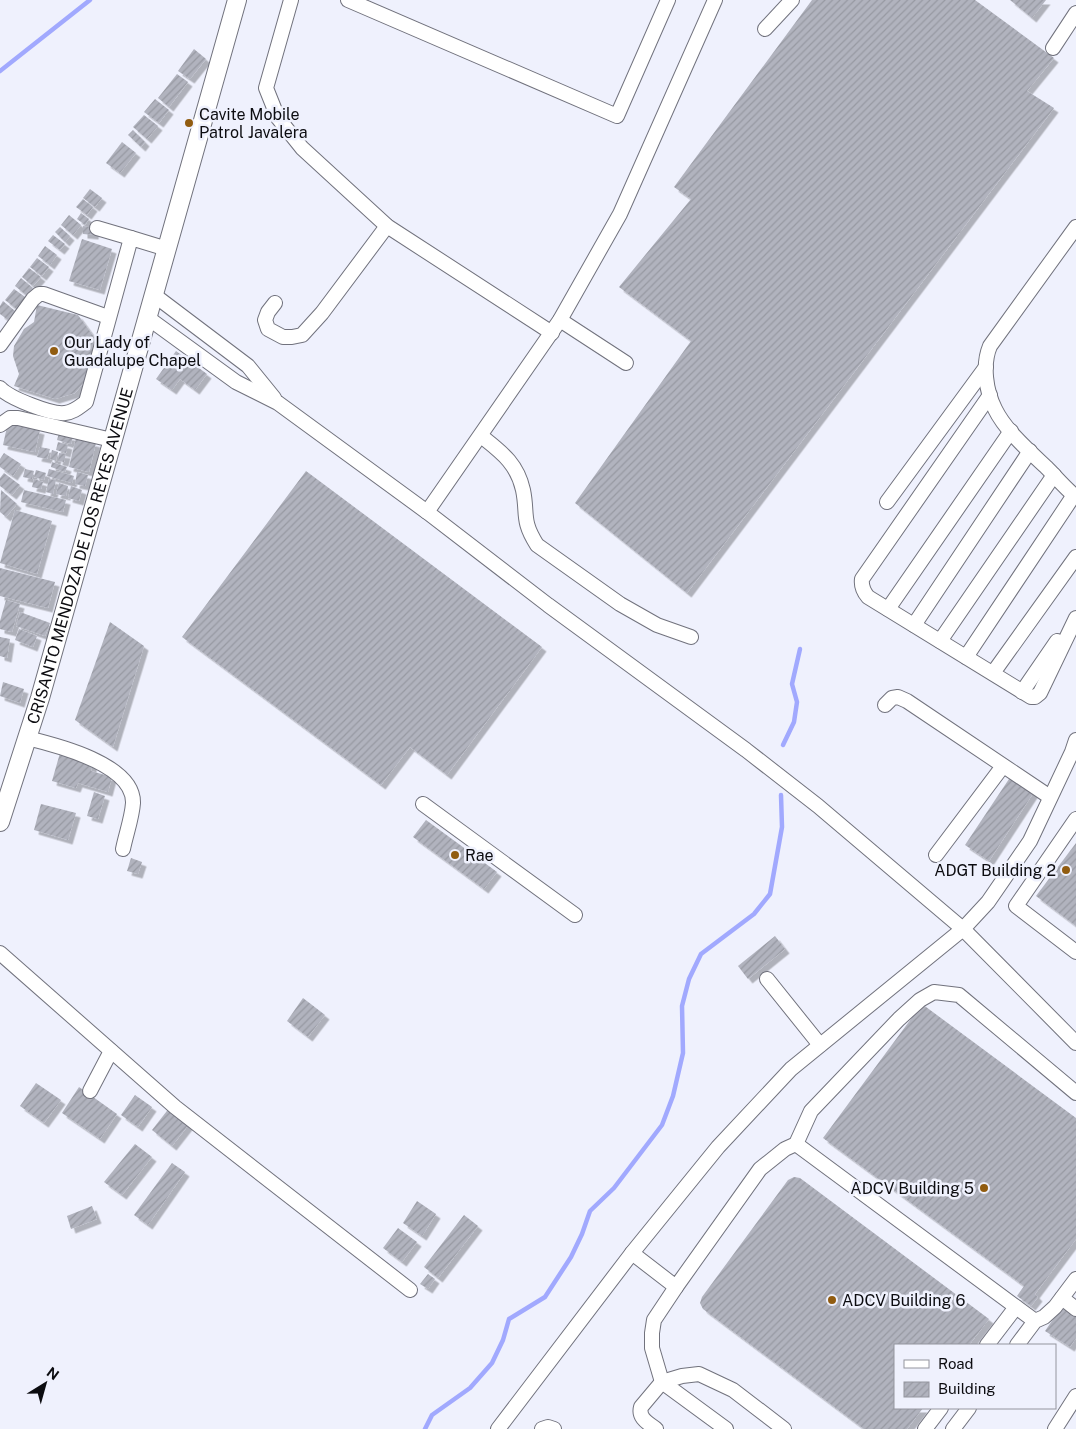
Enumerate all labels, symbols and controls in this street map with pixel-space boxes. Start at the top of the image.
place label: Cavite Mobile Patrol Javalera [199,105,308,142]
marker: Cavite Mobile Patrol Javalera [183,117,195,129]
place label: Our Lady of Guadalupe Chapel [64,333,201,370]
marker: Our Lady of Guadalupe Chapel [48,345,60,357]
street label: CRISANTO MENDOZA DE LOS REYES AVENUE [23,385,137,726]
place label: Rae [465,846,494,865]
marker: Rae [449,849,461,861]
place label: ADGT Building 2 [934,861,1056,880]
marker: ADGT Building 2 [1060,864,1072,876]
place label: ADCV Building 5 [850,1179,974,1198]
marker: ADCV Building 5 [978,1182,990,1194]
place label: ADCV Building 6 [842,1291,965,1310]
marker: ADCV Building 6 [826,1294,838,1306]
legend [894,1344,1056,1409]
text: Road [938,1355,974,1372]
north arrow [20,1359,70,1409]
text: N [44,1364,62,1383]
text: Building [938,1380,996,1397]

